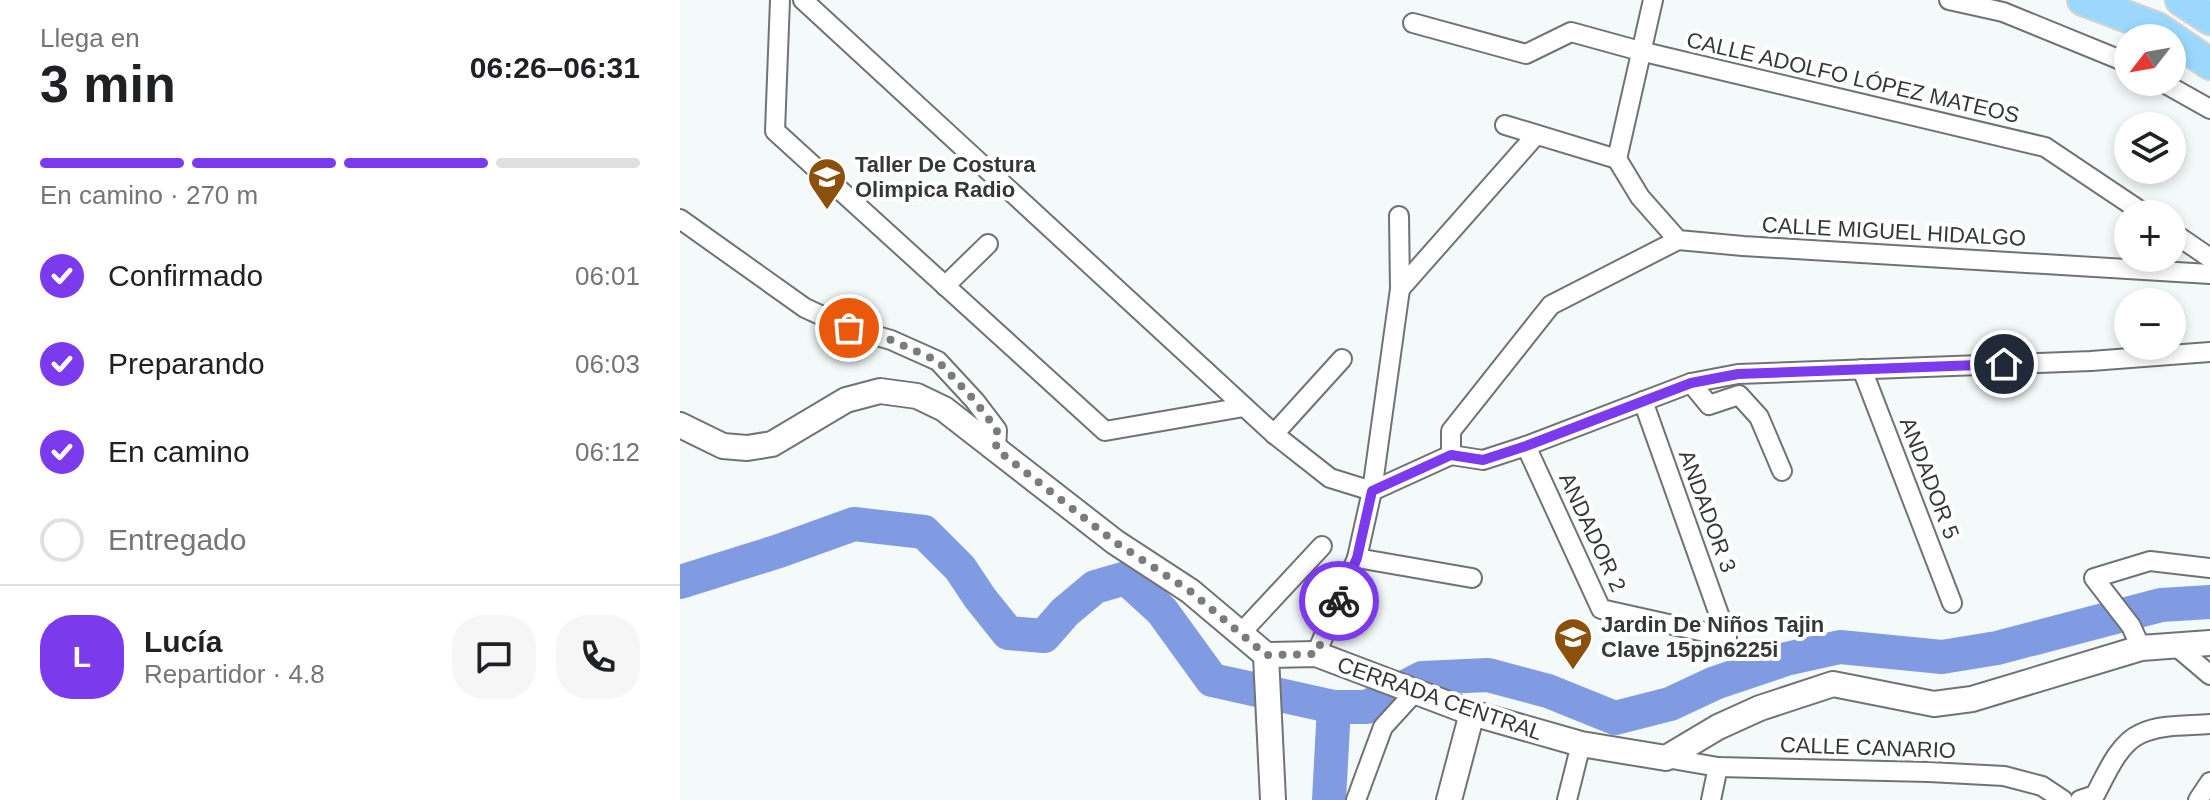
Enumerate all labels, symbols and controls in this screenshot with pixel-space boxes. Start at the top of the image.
text: Llega en [40,23,140,53]
north arrow [2114,24,2186,96]
map controls [2114,24,2186,360]
street label: CALLE ADOLFO LÓPEZ MATEOS [1684,27,2022,128]
text: 06:26–06:31 [470,51,640,84]
text: 3 min [40,55,176,113]
button: layers [2114,112,2186,184]
place label: Taller De Costura Olimpica Radio [855,152,1036,202]
school or university icon: Taller De Costura Olimpica Radio [806,156,848,211]
text: En camino · 270 m [40,180,258,210]
button: + [2114,200,2186,272]
street label: CALLE MIGUEL HIDALGO [1761,212,2027,251]
icon: check [40,254,84,298]
text: Confirmado [108,259,263,292]
text: 06:01 [575,261,640,291]
button: − [2114,288,2186,360]
pin [815,294,883,362]
icon: bag [827,306,871,350]
pin [1970,330,2038,398]
icon: check [40,342,84,386]
icon: home [1982,342,2026,386]
text: Preparando [108,347,265,380]
text: 06:03 [575,349,640,379]
street label: ANDADOR 5 [1895,414,1964,543]
icon: check [40,430,84,474]
text: En camino [108,435,250,468]
text: 06:12 [575,437,640,467]
street label: ANDADOR 3 [1674,447,1741,576]
street label: ANDADOR 2 [1554,469,1631,596]
text: Entregado [108,523,246,556]
courier [1299,561,1379,641]
icon: bike [1317,579,1361,623]
place label: Jardin De Niños Tajin Clave 15pjn6225i [1601,612,1824,662]
button: chat [452,615,536,699]
button: phone [556,615,640,699]
school or university icon: Jardin De Niños Tajin Clave 15pjn6225i [1552,616,1594,671]
text: Lucía [144,625,222,658]
text: L [73,640,91,673]
street label: CERRADA CENTRAL [1334,652,1546,745]
text: Repartidor · 4.8 [144,659,325,689]
street label: CALLE CANARIO [1780,732,1956,763]

